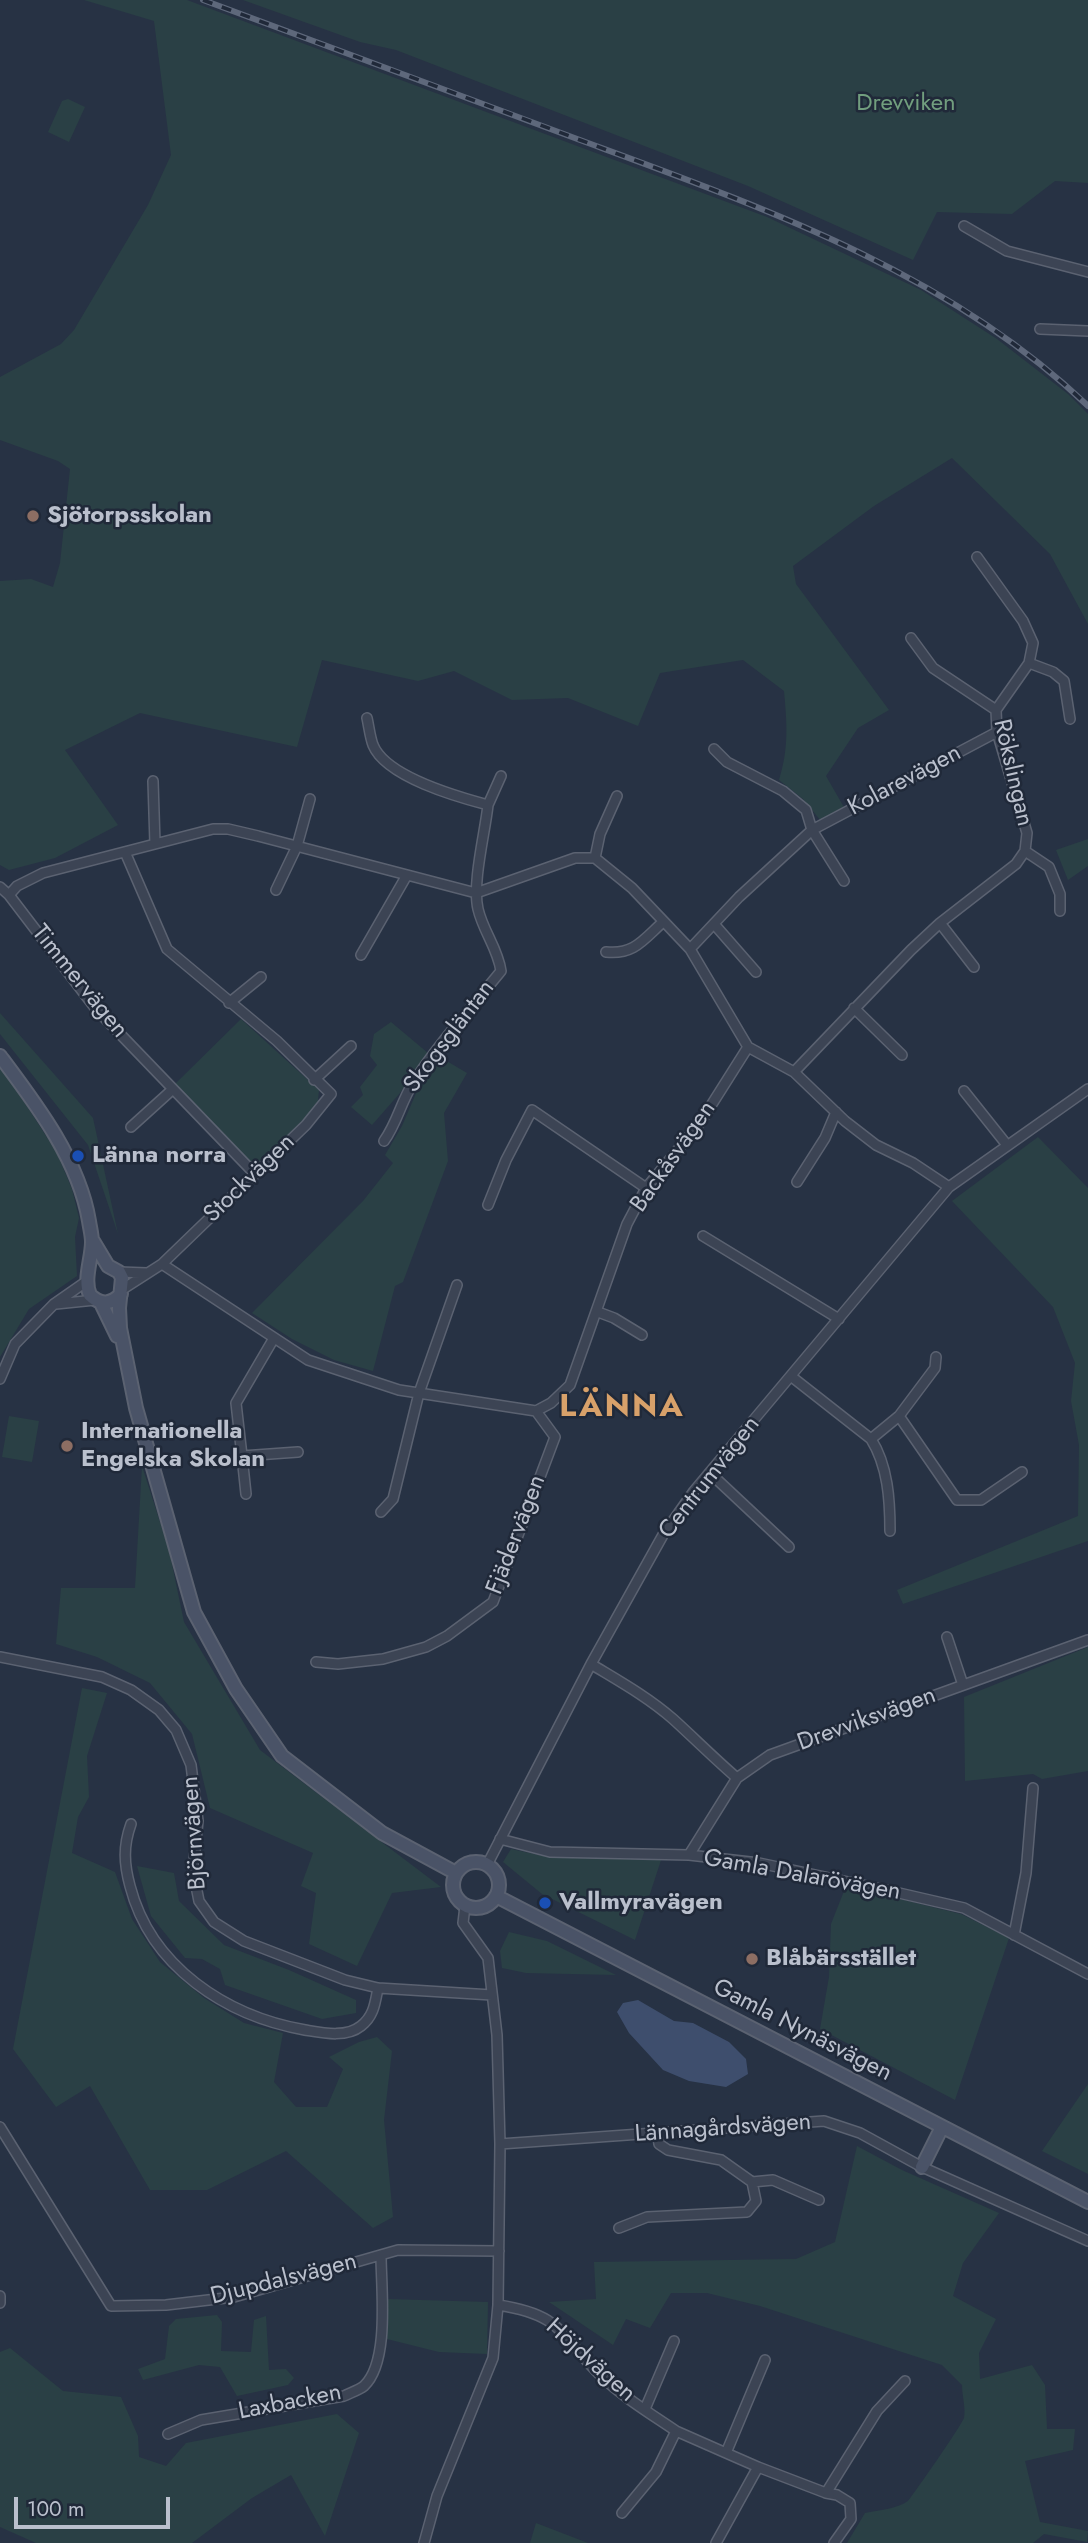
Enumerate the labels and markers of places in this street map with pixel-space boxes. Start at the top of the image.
place label: Sjötorpsskolan [47,502,212,530]
marker: Sjötorpsskolan [25,508,41,524]
place label: Länna norra [92,1142,226,1170]
marker: Länna norra [70,1148,86,1164]
place label: Internationella Engelska Skolan [81,1418,265,1474]
marker: Internationella Engelska Skolan [59,1438,75,1454]
place label: Vallmyravägen [559,1889,723,1917]
marker: Vallmyravägen [537,1895,553,1911]
place label: Blåbärsstället [766,1945,916,1973]
marker: Blåbärsstället [744,1951,760,1967]

